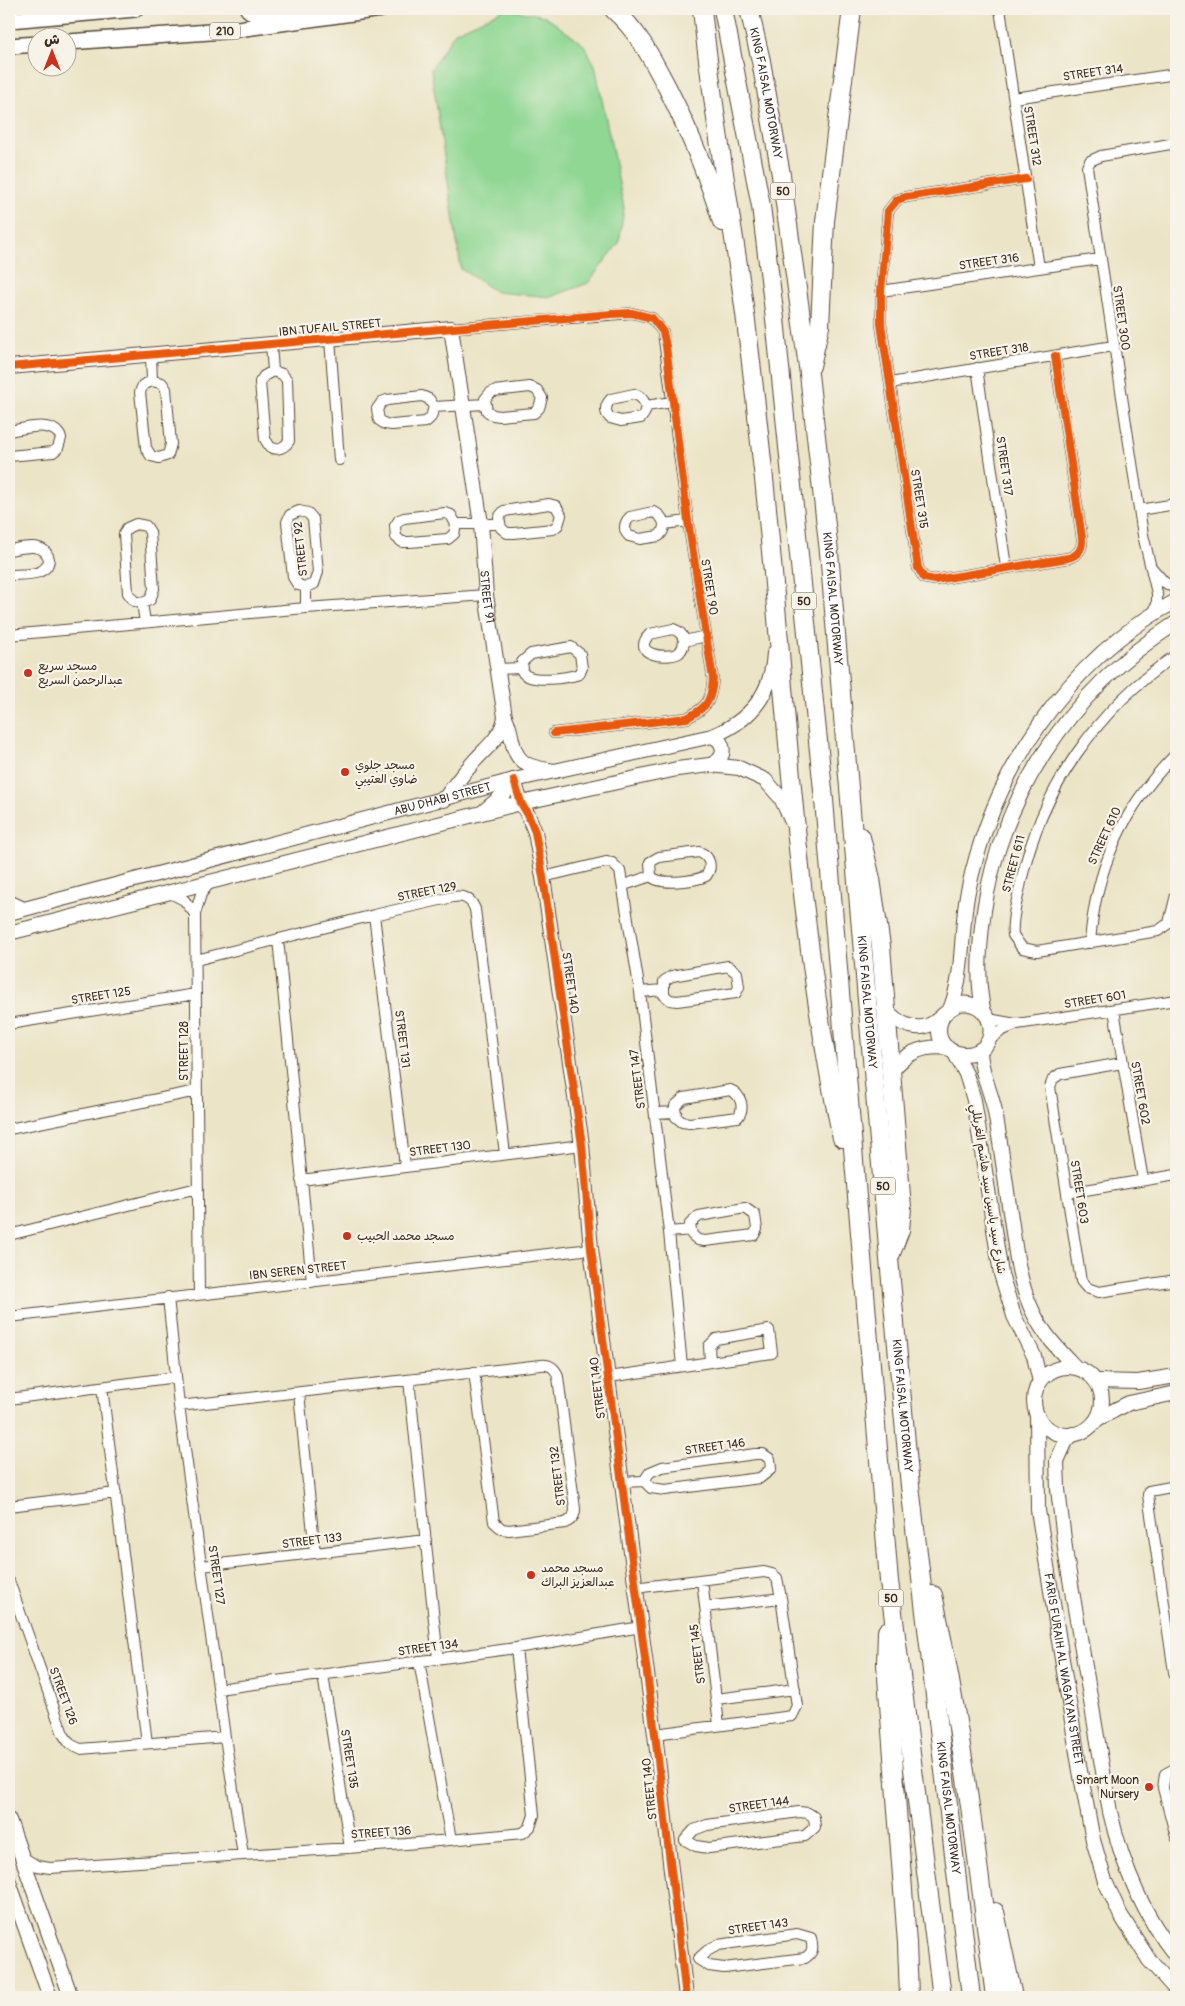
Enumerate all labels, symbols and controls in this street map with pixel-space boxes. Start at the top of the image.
road number: 210 [210,22,240,40]
street label: KING FAISAL MOTORWAY [746,26,786,160]
north arrow [28,28,78,78]
text: ش [44,31,60,48]
street label: STREET 314 [1062,61,1124,85]
street label: STREET 312 [1020,105,1044,167]
road number: 50 [770,182,796,200]
street label: STREET 316 [958,250,1020,274]
street label: STREET 300 [1109,285,1133,351]
street label: IBN TUFAIL STREET [278,316,382,340]
street label: STREET 318 [968,340,1030,364]
street label: STREET 317 [992,435,1016,497]
street label: STREET 315 [907,468,931,530]
street label: STREET 92 [291,520,311,577]
street label: KING FAISAL MOTORWAY [819,531,846,666]
street label: STREET 90 [697,558,721,616]
street label: STREET 91 [477,570,498,624]
road number: 50 [792,592,816,610]
place label: مسجد سريع عبدالرحمن السريع [38,659,123,689]
marker: مسجد سريع عبدالرحمن السريع [22,667,34,679]
place label: مسجد جلوي ضاوي العتيبي [355,758,418,790]
marker: مسجد جلوي ضاوي العتيبي [339,766,351,778]
street label: ABU DHABI STREET [392,779,493,819]
street label: STREET 610 [1085,805,1125,867]
street label: STREET 611 [999,834,1029,894]
street label: STREET 129 [396,879,458,905]
street label: KING FAISAL MOTORWAY [854,935,880,1069]
street label: STREET 140 [558,951,582,1015]
street label: STREET 125 [70,984,132,1008]
street label: STREET 601 [1063,988,1127,1012]
street label: STREET 131 [391,1009,413,1069]
street label: STREET 128 [177,1021,192,1081]
street label: STREET 147 [627,1047,649,1110]
street label: STREET 602 [1127,1060,1153,1126]
street label: شارع سيد ياسين سيد هاشم الغربللي [964,1103,1009,1275]
street label: STREET 130 [408,1138,472,1160]
street label: STREET 603 [1067,1159,1091,1225]
road number: 50 [870,1178,896,1194]
place label: مسجد محمد الحبيب [357,1229,455,1244]
marker: مسجد محمد الحبيب [341,1230,353,1242]
street label: IBN SEREN STREET [248,1258,348,1284]
street label: KING FAISAL MOTORWAY [889,1338,916,1473]
street label: STREET 140 [587,1356,609,1420]
street label: STREET 146 [684,1435,746,1459]
street label: STREET 132 [547,1445,569,1507]
street label: STREET 133 [281,1530,343,1552]
street label: STREET 127 [204,1544,228,1606]
place label: مسجد محمد عبدالعزيز البراك [541,1561,614,1590]
marker: مسجد محمد عبدالعزيز البراك [525,1569,537,1581]
street label: FARIS FURAIH AL WAGAYAN STREET [1041,1572,1086,1766]
road number: 50 [878,1590,904,1606]
street label: STREET 145 [687,1623,709,1685]
street label: STREET 134 [397,1636,459,1660]
street label: STREET 126 [46,1665,80,1727]
street label: STREET 135 [337,1728,361,1790]
street label: KING FAISAL MOTORWAY [933,1741,964,1875]
street label: STREET 140 [639,1757,661,1821]
place label: Smart Moon Nursery [1076,1773,1139,1802]
marker: Smart Moon Nursery [1143,1781,1155,1793]
street label: STREET 144 [728,1793,790,1817]
street label: STREET 136 [350,1823,412,1843]
street label: STREET 143 [727,1915,789,1939]

